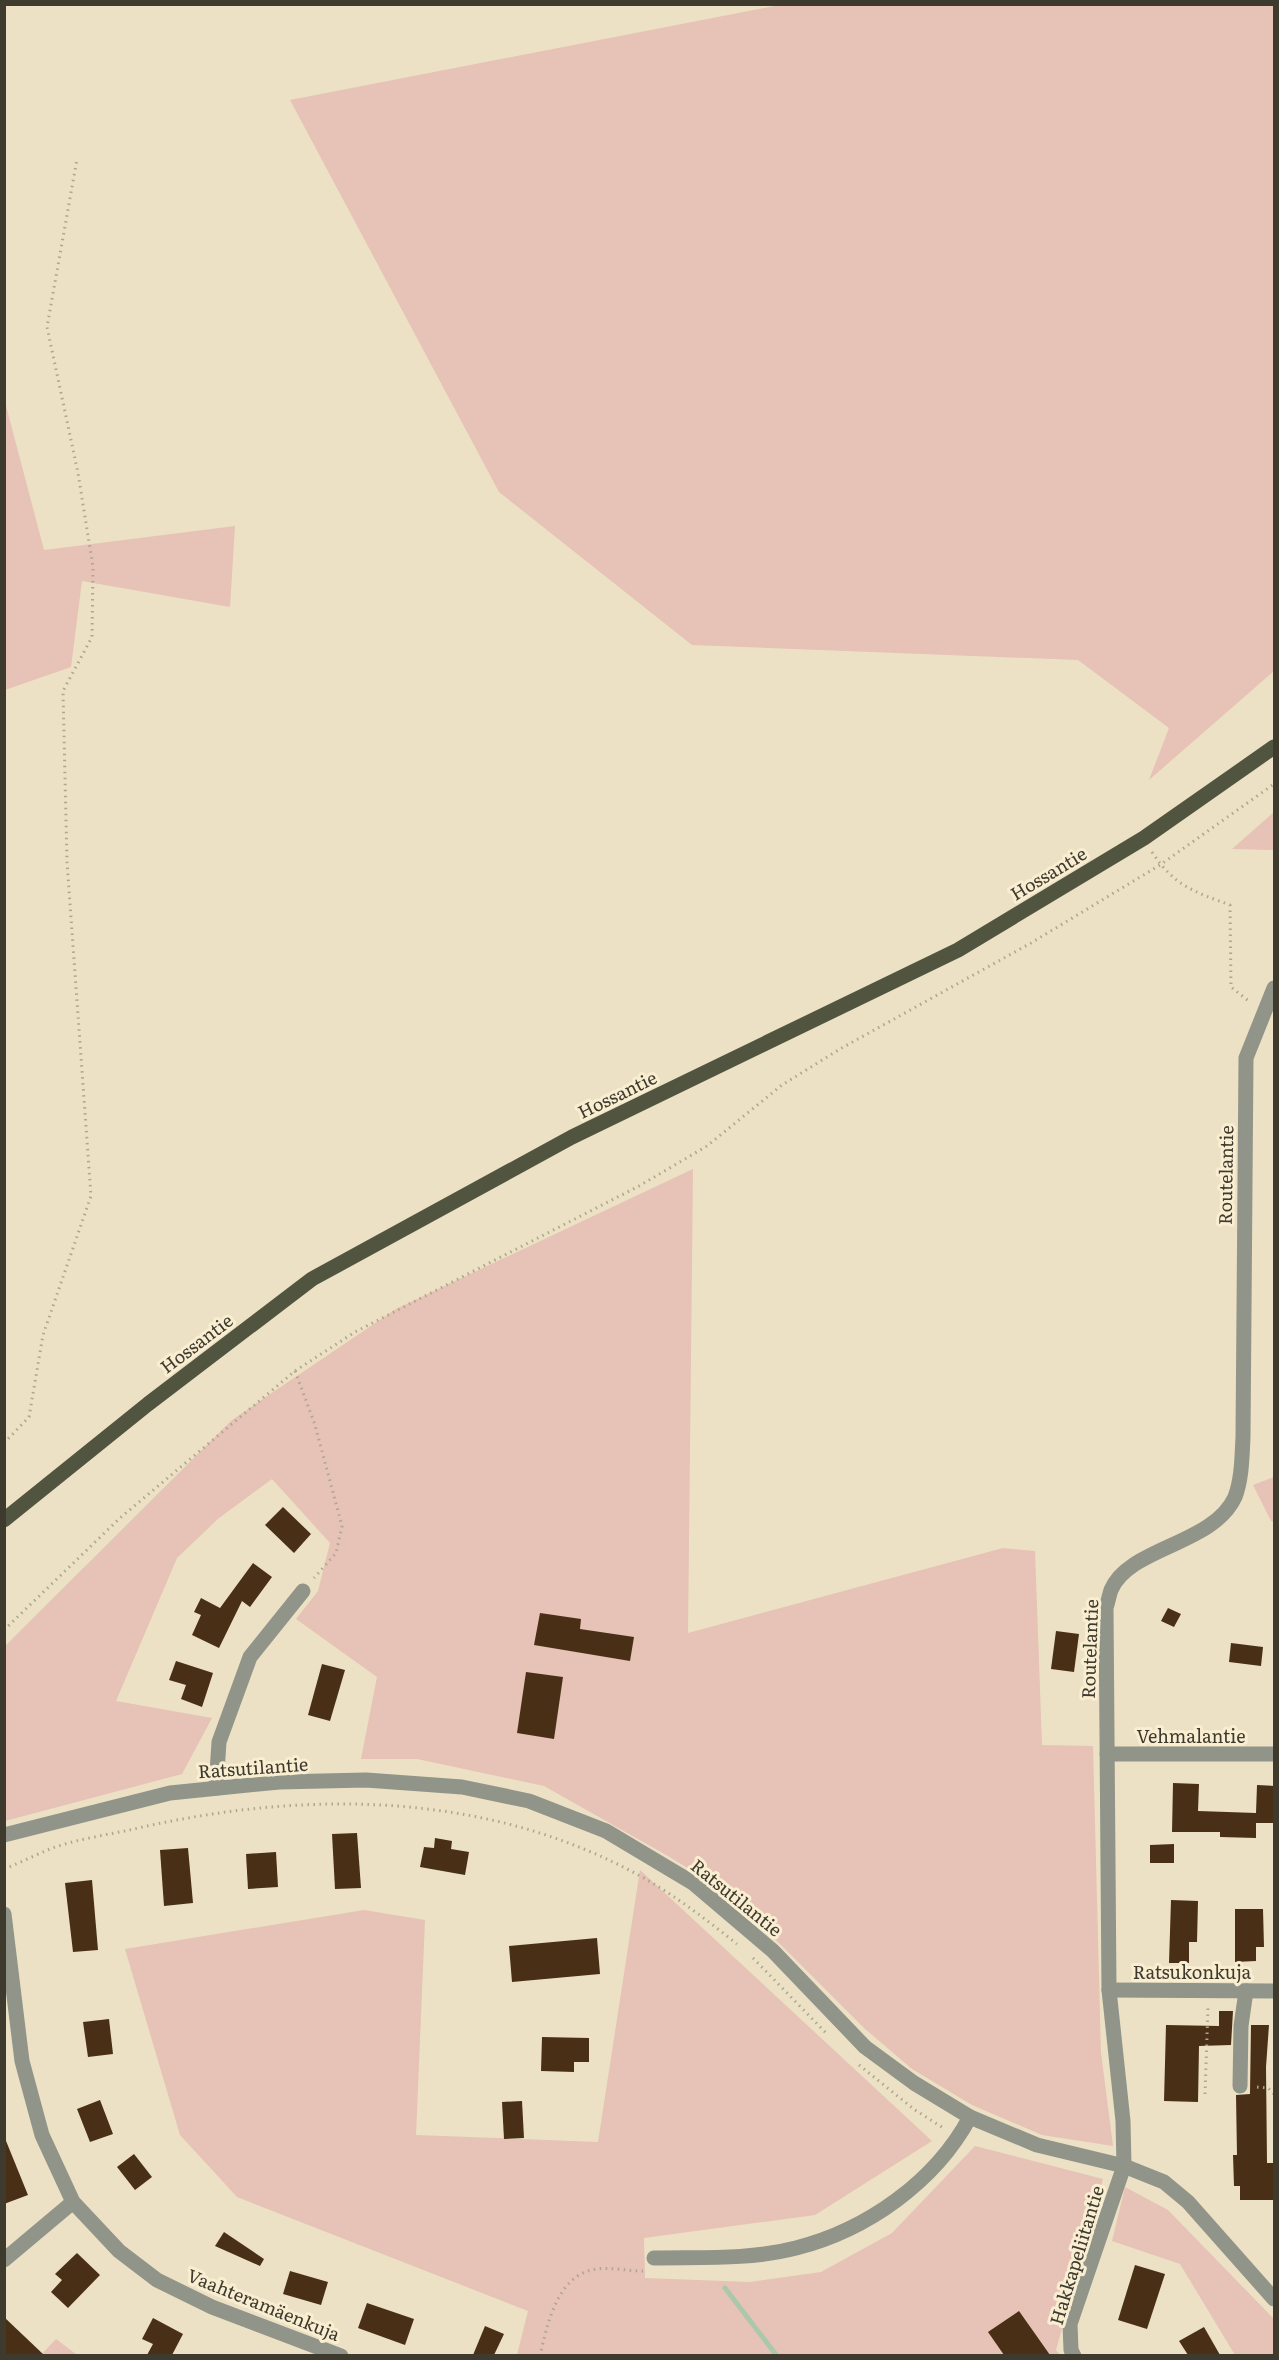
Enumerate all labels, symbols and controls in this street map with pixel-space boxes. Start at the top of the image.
street label: Hossantie [1005,840,1091,906]
street label: Hossantie [573,1063,661,1125]
street label: Routelantie [1211,1125,1239,1225]
street label: Hossantie [154,1307,238,1379]
street label: Routelantie [1074,1599,1104,1699]
street label: Vehmalantie [1136,1722,1246,1749]
street label: Ratsutilantie [197,1750,309,1784]
street label: Ratsutilantie [686,1852,788,1942]
street label: Ratsukonkuja [1133,1958,1252,1985]
street label: Hakkapeliitantie [1042,2182,1110,2328]
street label: Vaahteramäenkuja [184,2261,345,2347]

